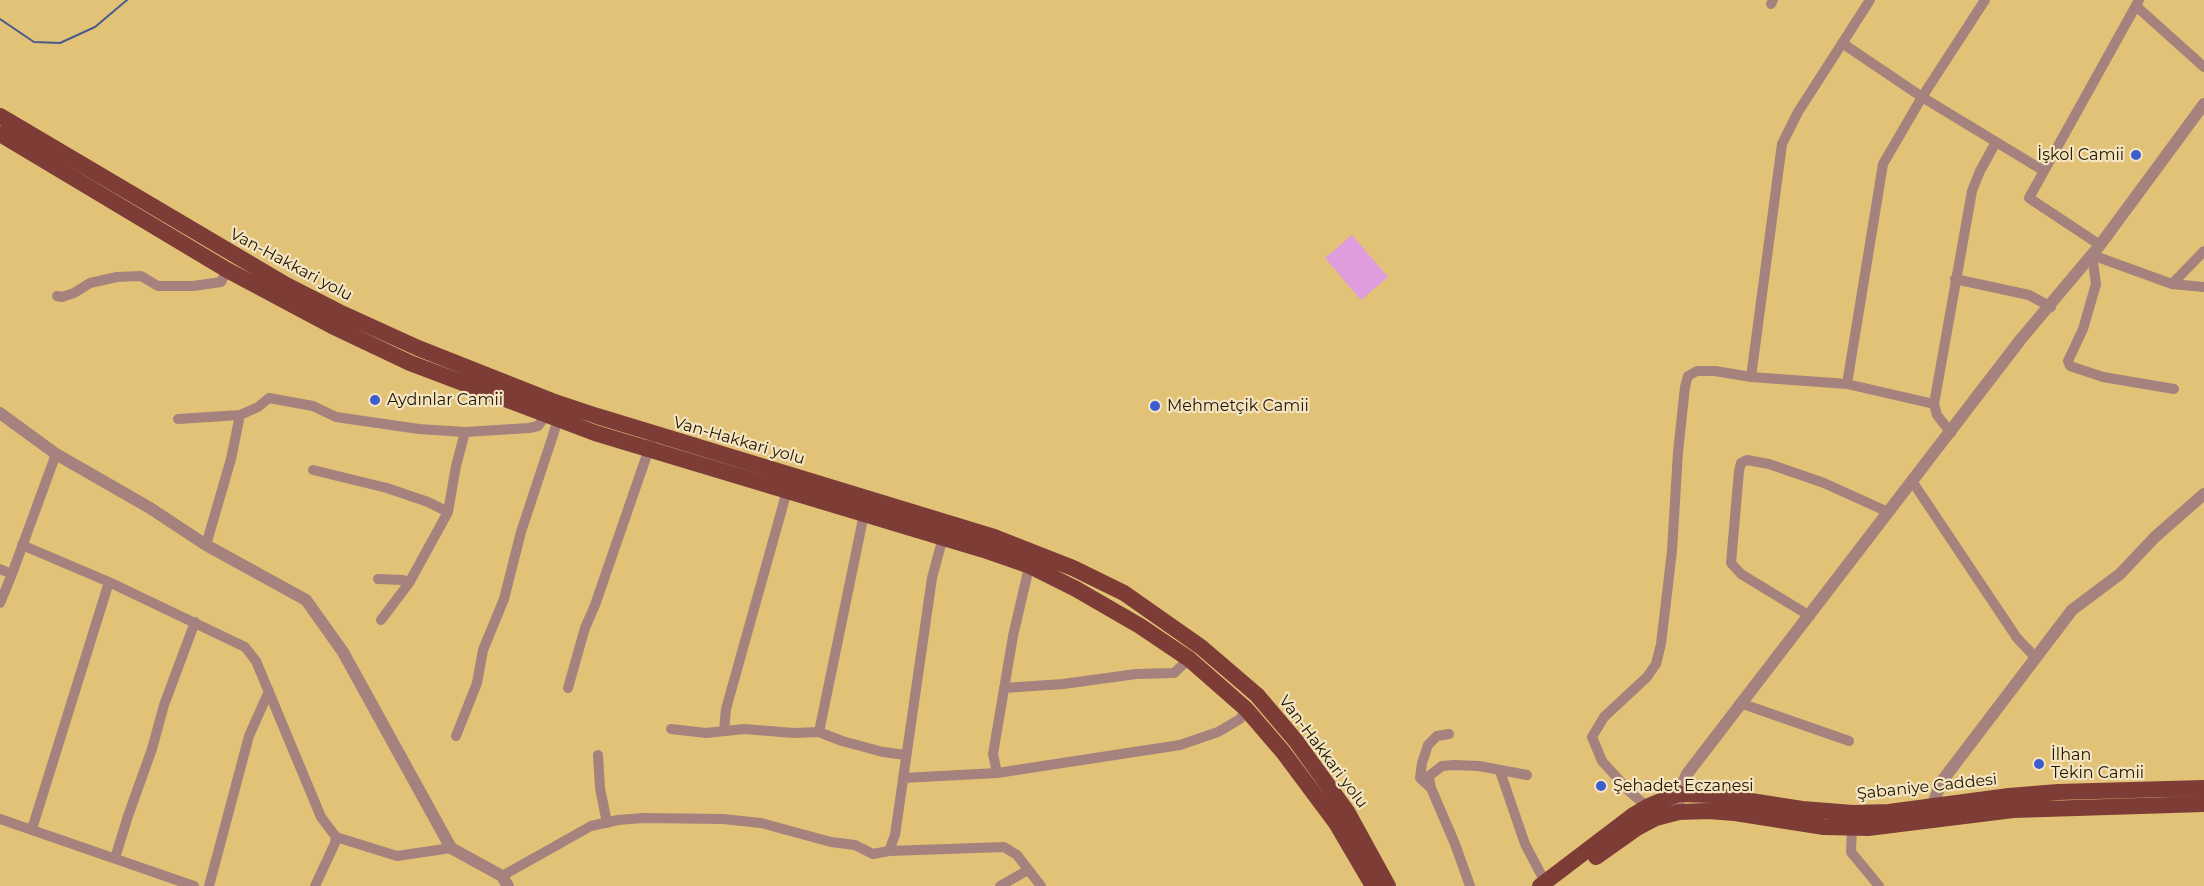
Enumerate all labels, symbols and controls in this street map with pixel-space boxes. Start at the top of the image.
place label: İşkol Camii [2037,145,2124,165]
marker: İşkol Camii [2129,148,2143,162]
street label: Van-Hakkari yolu [227,225,355,305]
place label: Aydınlar Camii [387,390,503,410]
marker: Aydınlar Camii [368,393,382,407]
place label: Mehmetçik Camii [1167,396,1309,416]
marker: Mehmetçik Camii [1148,399,1162,413]
street label: Van-Hakkari yolu [671,413,807,469]
street label: Van-Hakkari yolu [1274,692,1372,812]
place label: İlhan Tekin Camii [2051,745,2144,783]
marker: İlhan Tekin Camii [2032,757,2046,771]
street label: Şabaniye Caddesi [1856,770,1998,804]
place label: Şehadet Eczanesi [1613,776,1754,796]
marker: Şehadet Eczanesi [1594,779,1608,793]

